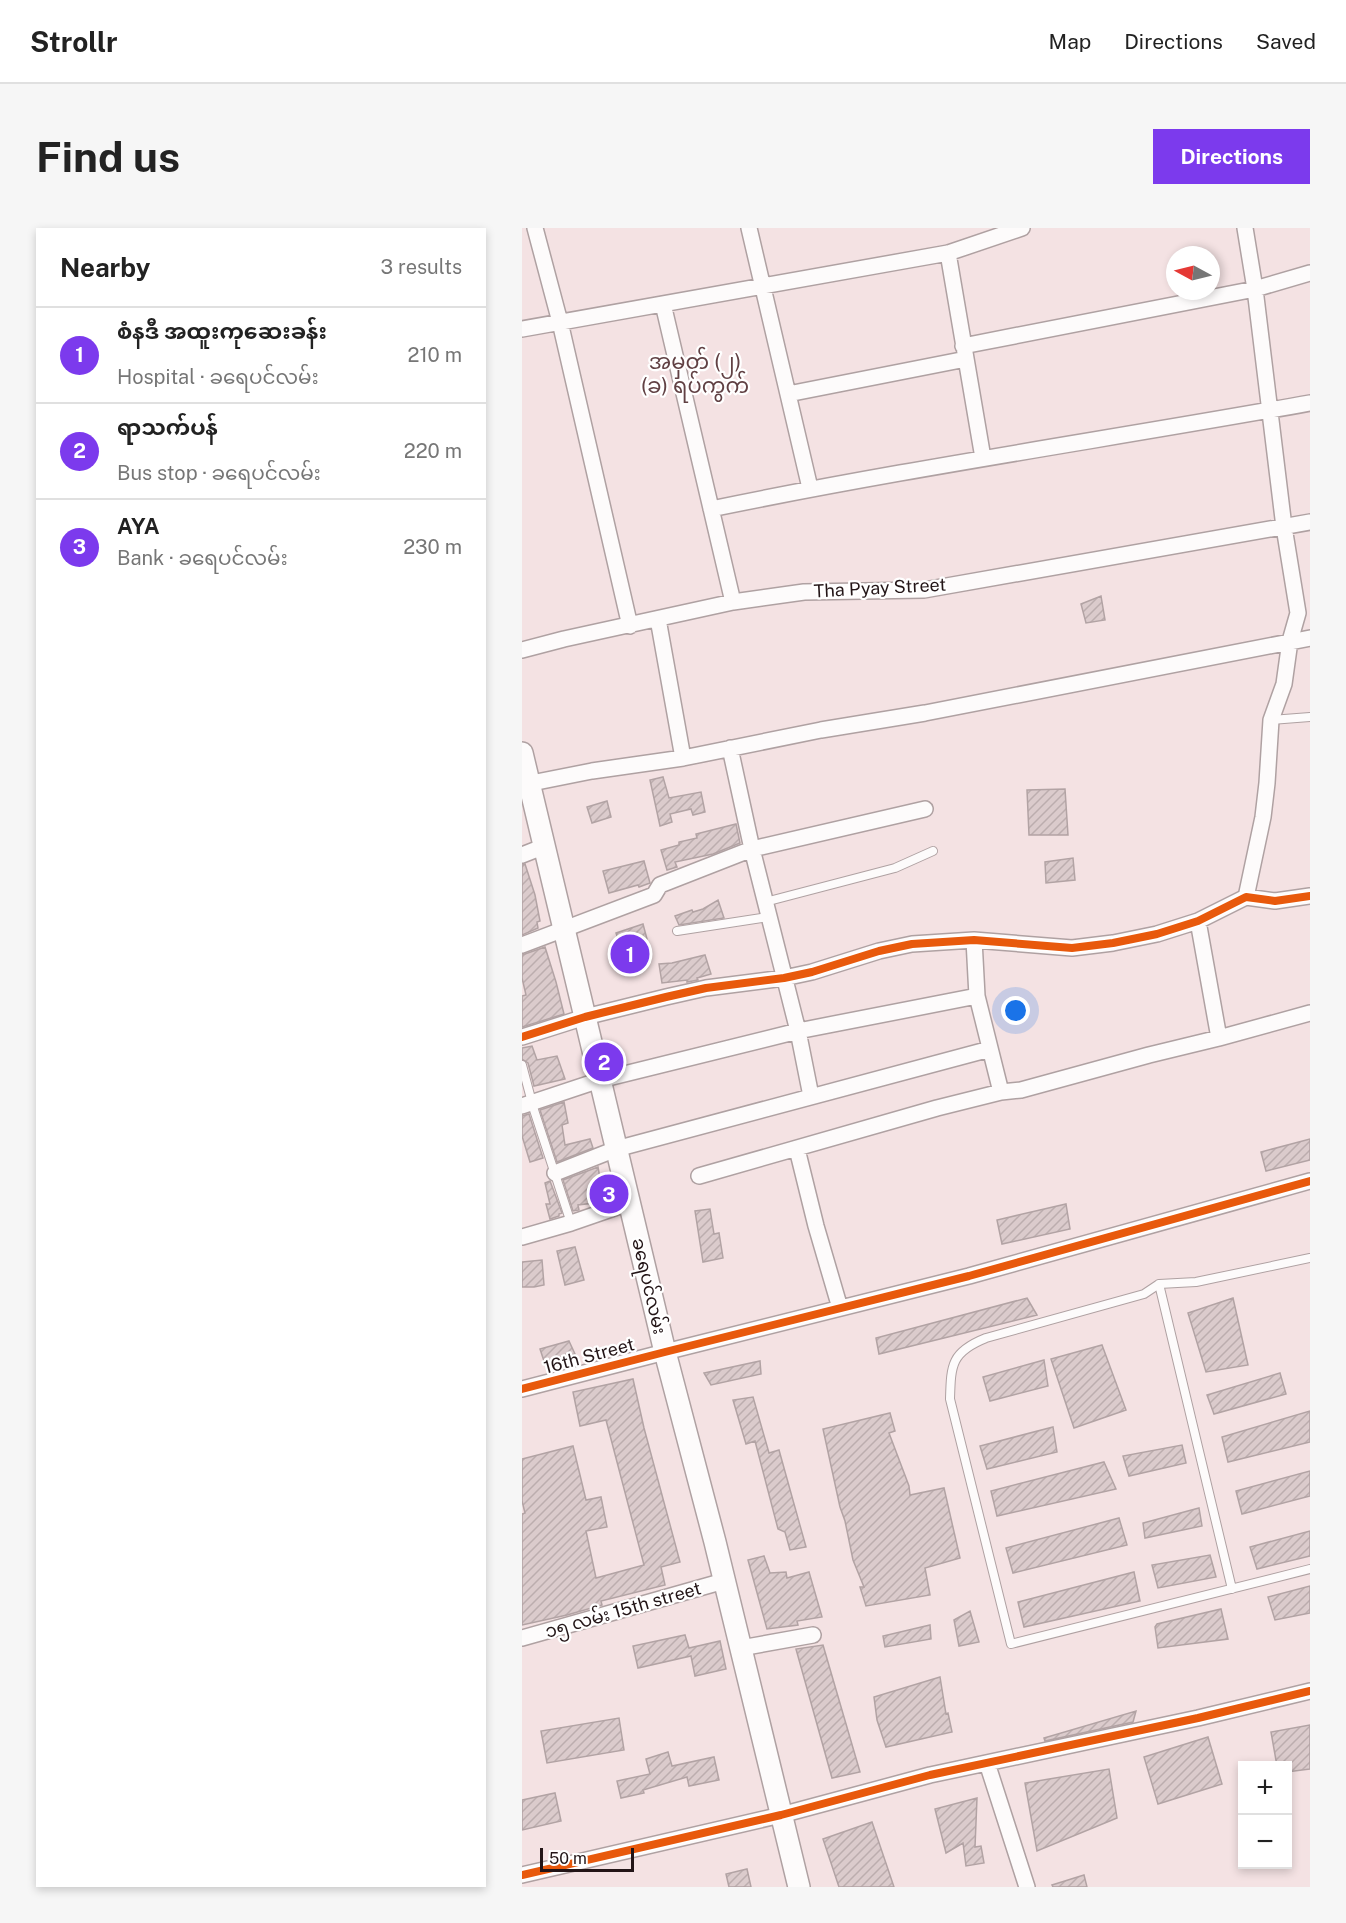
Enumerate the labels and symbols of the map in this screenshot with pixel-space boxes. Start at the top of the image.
north arrow [1166,246,1220,300]
district label: အမှတ် (၂) (ခ) ရပ်ကွက် [641,346,749,403]
street label: Tha Pyay Street [813,574,947,601]
pin: 1 [610,932,650,976]
your location [1001,996,1030,1025]
pin: 2 [584,1040,623,1084]
pin: 3 [590,1172,628,1216]
street label: ခရေပင်လမ်း [623,1235,673,1337]
street label: 16th Street [541,1333,636,1378]
street label: ၁၅ လမ်း 15th street [542,1575,705,1647]
scale bar [540,1845,634,1872]

